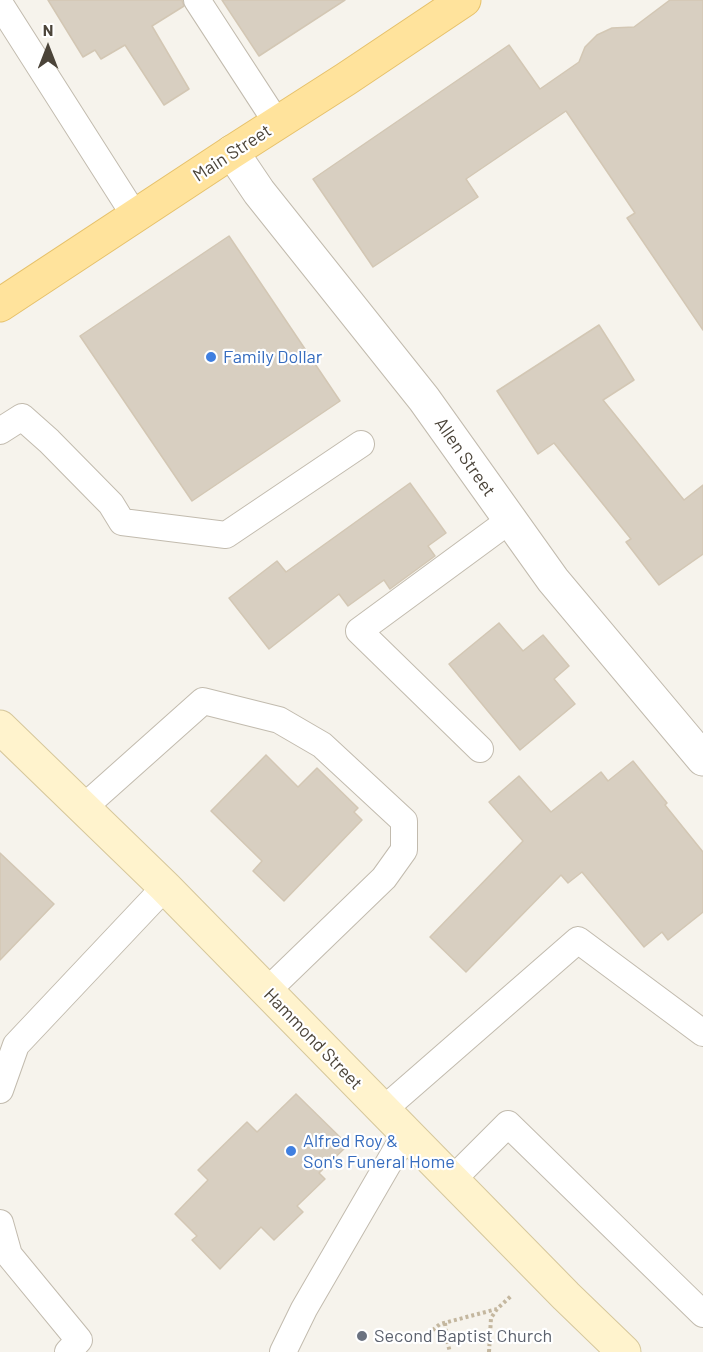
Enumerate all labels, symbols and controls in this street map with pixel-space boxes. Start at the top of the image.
north arrow [18,18,78,78]
text: N [43,20,53,39]
street label: Main Street [189,120,275,186]
place label: Family Dollar [223,346,322,368]
marker: Family Dollar [204,350,218,364]
street label: Allen Street [430,413,500,501]
street label: Hammond Street [259,984,367,1094]
place label: Alfred Roy & Son's Funeral Home [303,1130,455,1172]
marker: Alfred Roy & Son's Funeral Home [284,1144,298,1158]
place label: Second Baptist Church [374,1325,552,1347]
marker: Second Baptist Church [355,1329,369,1343]

